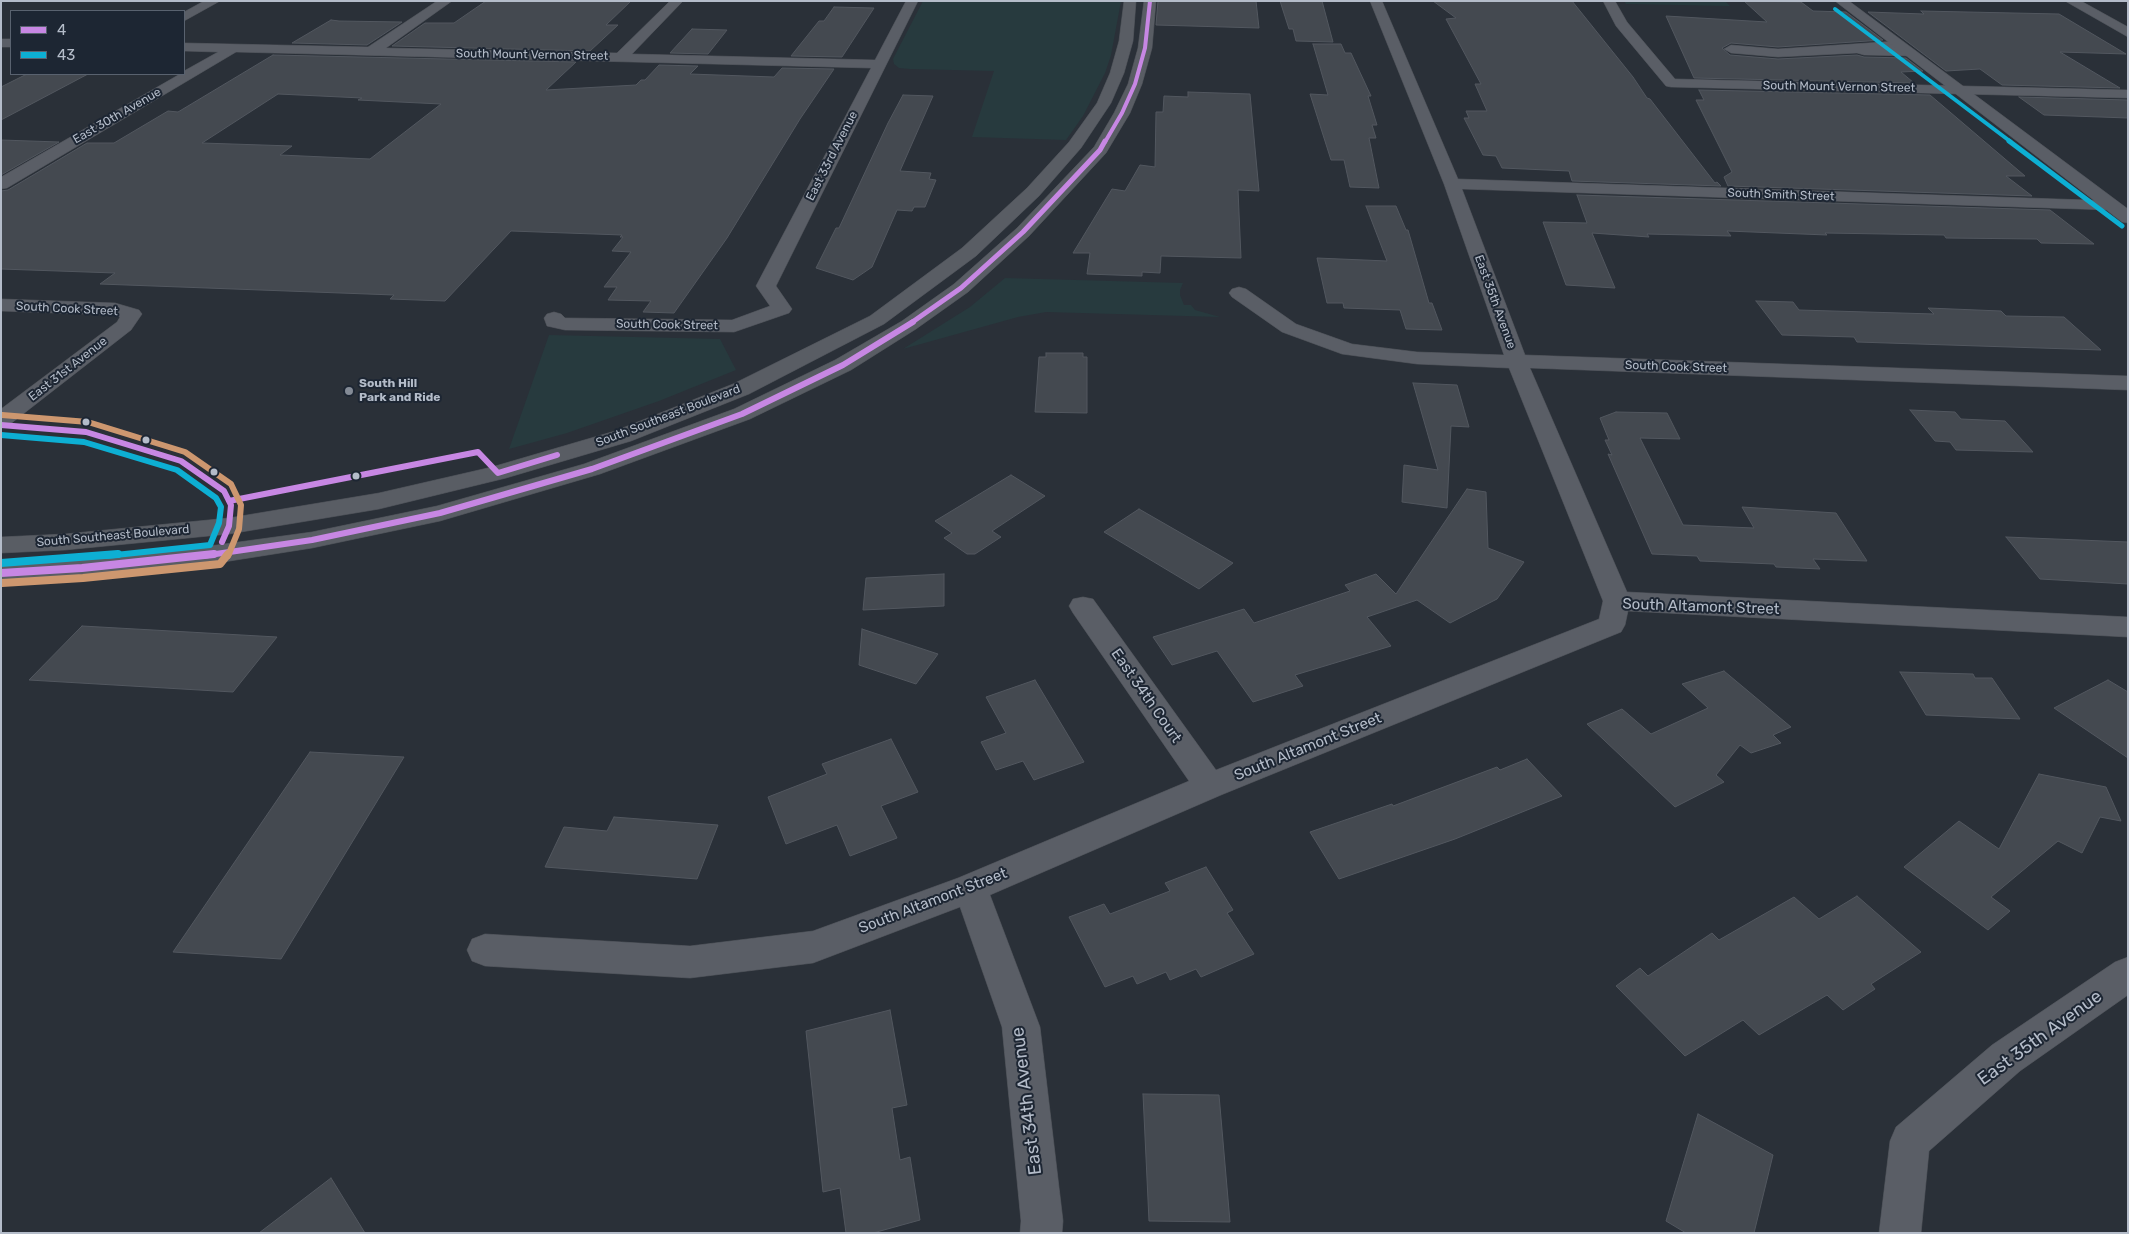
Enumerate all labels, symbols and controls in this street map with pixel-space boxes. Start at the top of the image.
legend [10,10,185,75]
text: 4 [57,21,66,39]
text: 43 [57,46,75,64]
street label: South Mount Vernon Street [456,46,608,64]
street label: South Mount Vernon Street [1763,78,1915,96]
street label: East 30th Avenue [70,85,164,147]
street label: East 33rd Avenue [803,109,861,203]
street label: South Smith Street [1727,186,1835,204]
street label: East 35th Avenue [1471,253,1519,351]
street label: South Cook Street [16,299,118,319]
street label: South Cook Street [616,317,718,333]
street label: East 31st Avenue [26,334,110,404]
street label: South Cook Street [1625,358,1727,376]
place label: South Hill Park and Ride [359,377,440,405]
street label: South Southeast Boulevard [594,382,742,450]
marker: South Hill Park and Ride [343,385,355,397]
unlabelled marker [81,417,91,427]
unlabelled marker [141,435,151,445]
unlabelled marker [209,467,219,477]
unlabelled marker [351,471,361,481]
street label: South Southeast Boulevard [36,522,190,550]
street label: South Altamont Street [1622,595,1780,619]
street label: East 34th Court [1107,645,1185,747]
street label: South Altamont Street [1232,709,1384,785]
street label: South Altamont Street [856,864,1010,938]
street label: East 35th Avenue [1974,986,2106,1090]
street label: East 34th Avenue [1007,1026,1047,1176]

